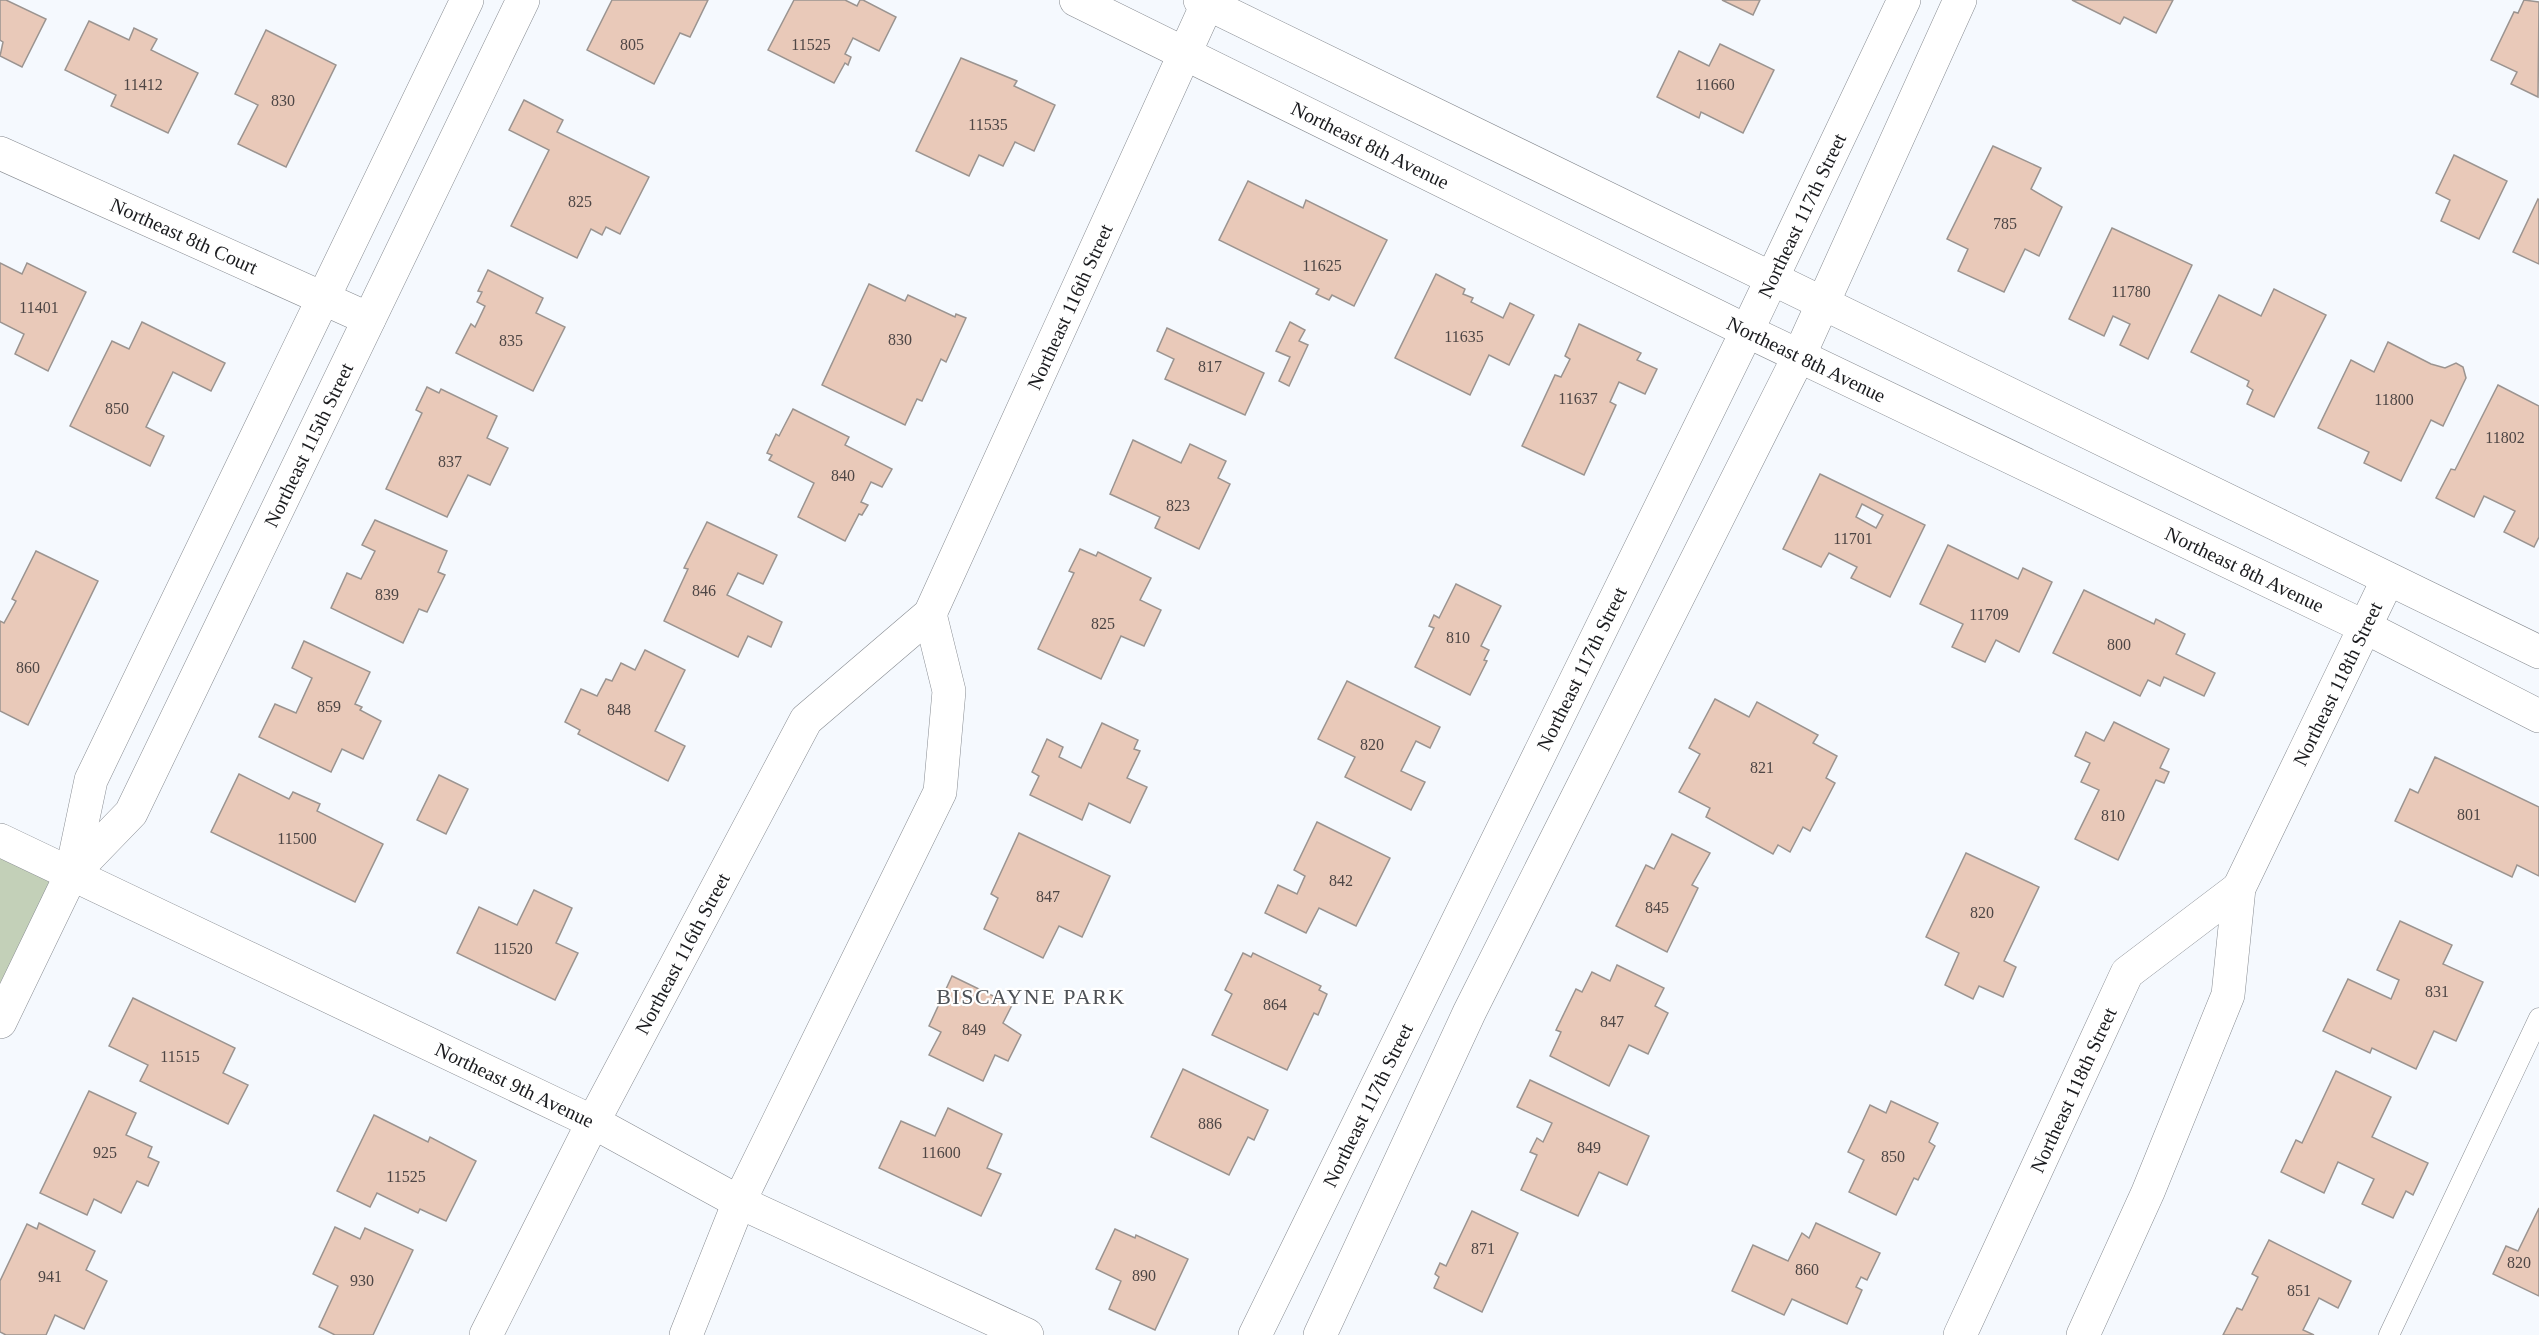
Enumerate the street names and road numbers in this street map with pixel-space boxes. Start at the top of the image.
street label: Northeast 8th Avenue [1288,97,1453,193]
street label: Northeast 117th Street [1753,129,1850,301]
street label: Northeast 8th Court [107,193,262,279]
street label: Northeast 116th Street [1023,220,1117,393]
street label: Northeast 8th Avenue [1724,312,1889,407]
street label: Northeast 115th Street [260,359,358,530]
street label: Northeast 8th Avenue [2162,522,2328,617]
street label: Northeast 117th Street [1532,583,1631,754]
street label: Northeast 118th Street [2289,598,2387,769]
street label: Northeast 116th Street [631,869,734,1038]
street label: Northeast 118th Street [2026,1003,2121,1176]
street label: Northeast 117th Street [1318,1019,1417,1190]
street label: Northeast 9th Avenue [432,1038,598,1132]

